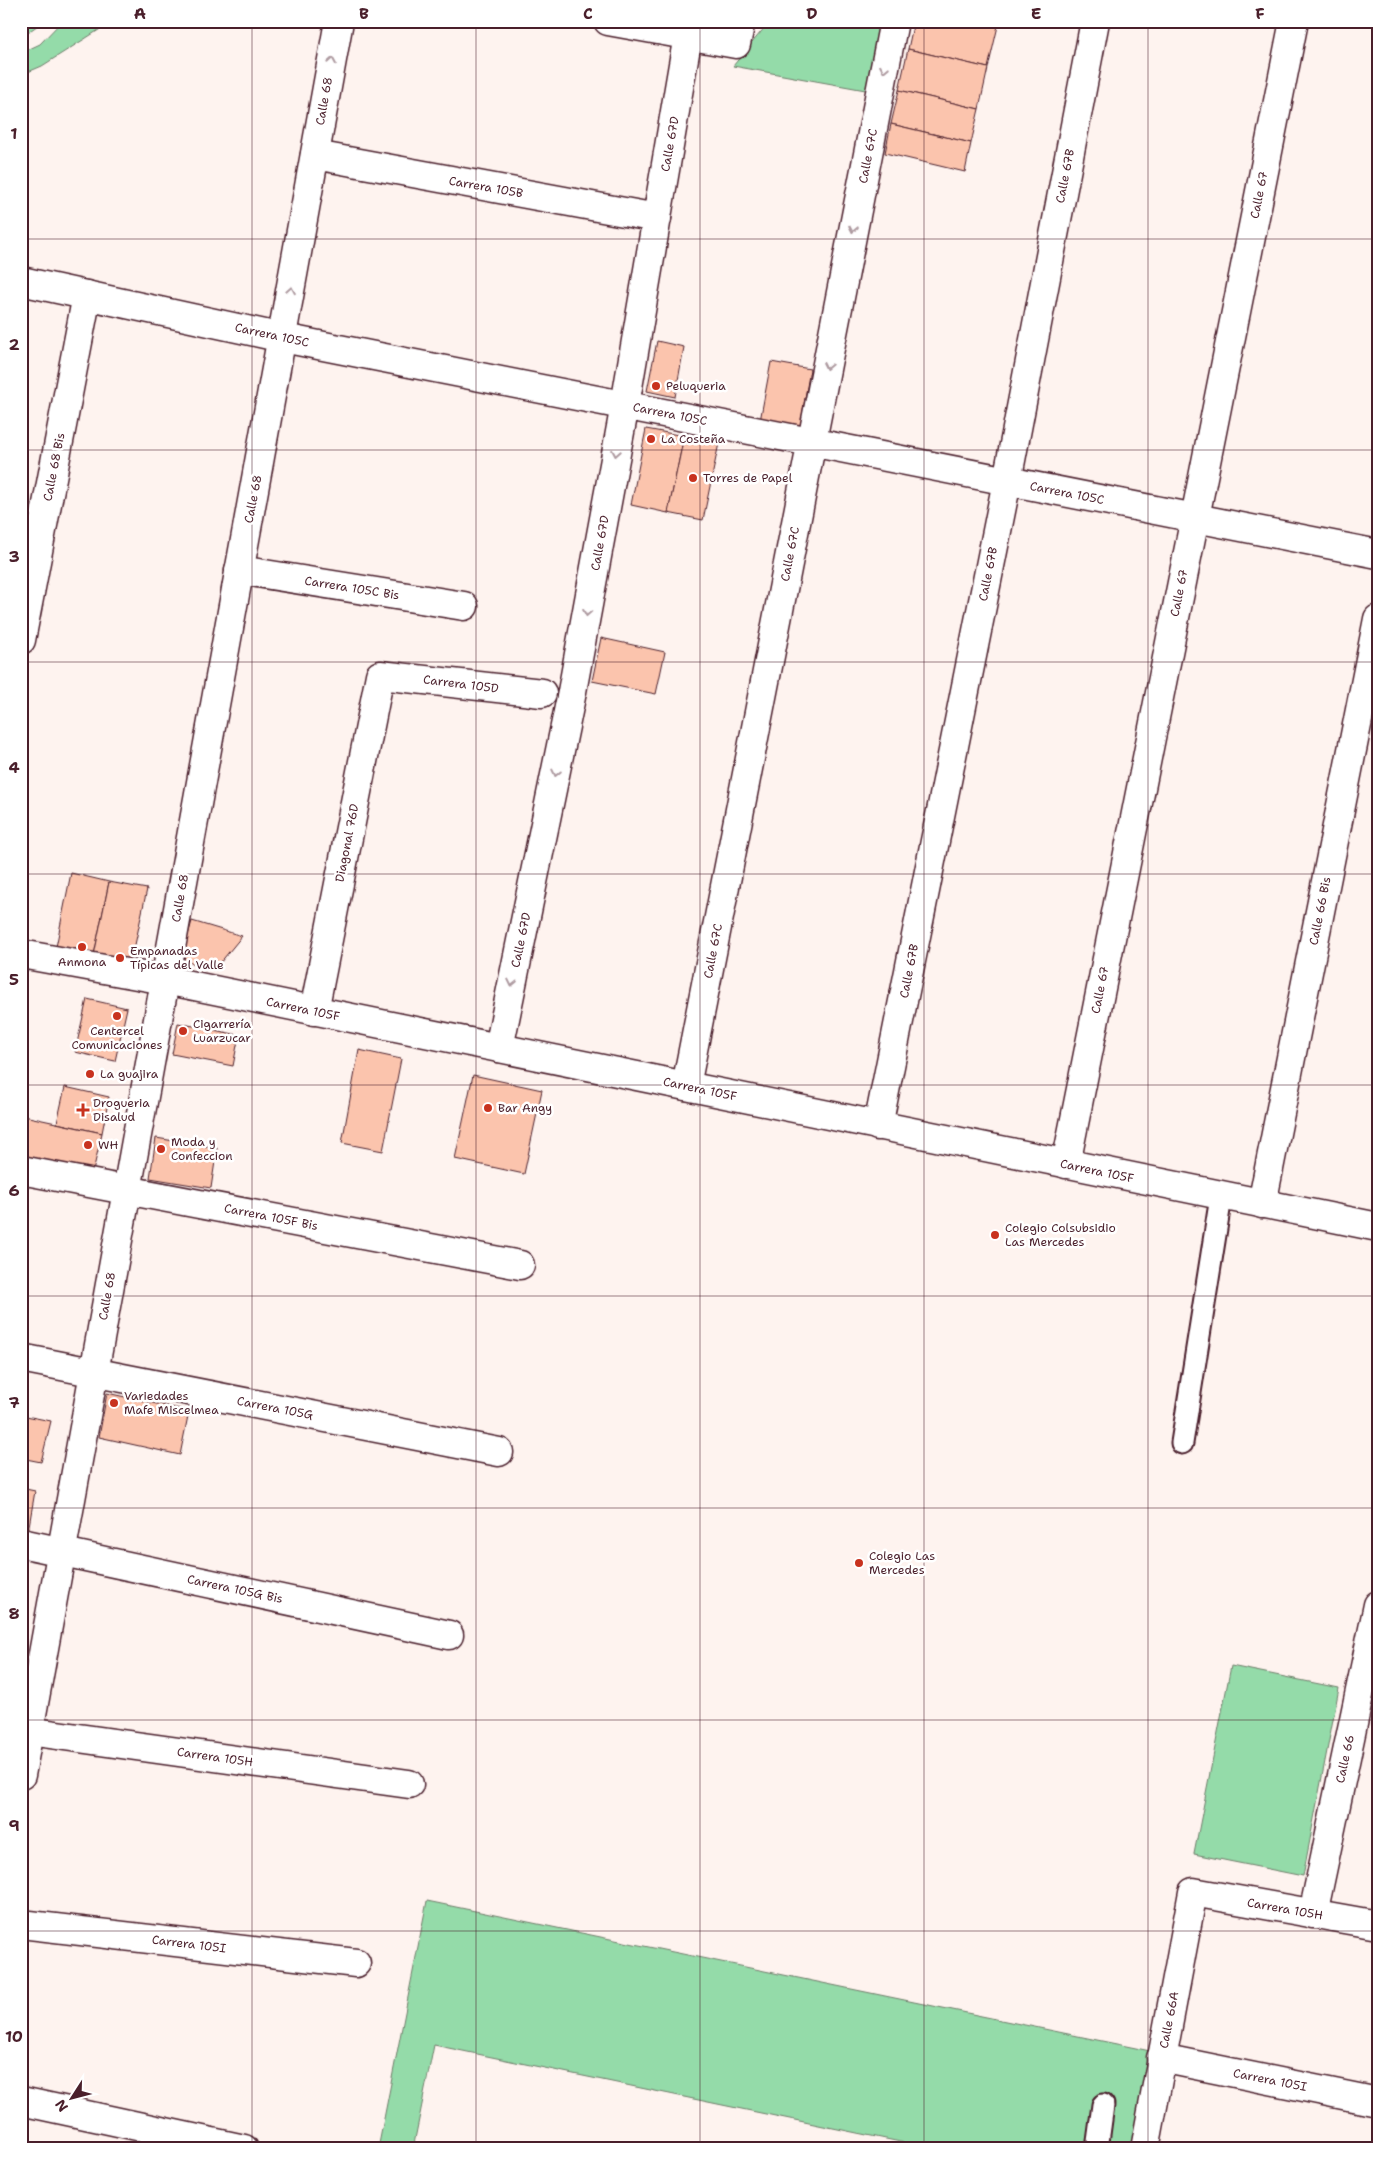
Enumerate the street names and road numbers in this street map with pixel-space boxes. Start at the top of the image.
street label: Calle 68 [312,76,336,126]
street label: Calle 67D [657,115,683,173]
street label: Calle 67C [855,127,881,185]
street label: Calle 67B [1052,147,1078,205]
street label: Calle 67 [1247,170,1271,220]
street label: Carrera 105B [448,173,524,201]
street label: Carrera 105C [233,319,311,351]
street label: Carrera 105C [631,399,709,429]
street label: Calle 68 Bis [40,431,68,503]
street label: Calle 68 [240,473,266,525]
street label: Carrera 105C [1028,478,1106,508]
street label: Calle 67D [587,514,613,572]
street label: Calle 67C [777,525,803,583]
street label: Calle 67B [975,545,1001,603]
street label: Calle 67 [1167,568,1191,618]
street label: Carrera 105C Bis [303,573,401,603]
street label: Carrera 105D [422,671,500,697]
street label: Diagonal 76D [332,802,362,884]
street label: Calle 68 [168,873,192,923]
street label: Calle 66 Bis [1306,875,1334,947]
street label: Calle 67D [507,911,535,969]
street label: Calle 67C [700,922,726,980]
street label: Calle 67B [896,942,922,1000]
street label: Calle 67 [1088,965,1112,1015]
street label: Carrera 105F [265,993,341,1025]
street label: Carrera 105F [662,1073,738,1105]
street label: Carrera 105F [1059,1155,1135,1187]
street label: Carrera 105F Bis [223,1200,319,1234]
street label: Calle 68 [95,1271,119,1321]
street label: Carrera 105G [236,1393,314,1423]
street label: Carrera 105G Bis [186,1571,284,1607]
street label: Calle 66 [1332,1733,1358,1785]
street label: Carrera 105H [176,1744,254,1770]
street label: Carrera 105H [1246,1894,1324,1924]
street label: Carrera 105I [151,1932,227,1957]
street label: Calle 66A [1156,1990,1182,2050]
street label: Carrera 105I [1232,2065,1309,2095]

